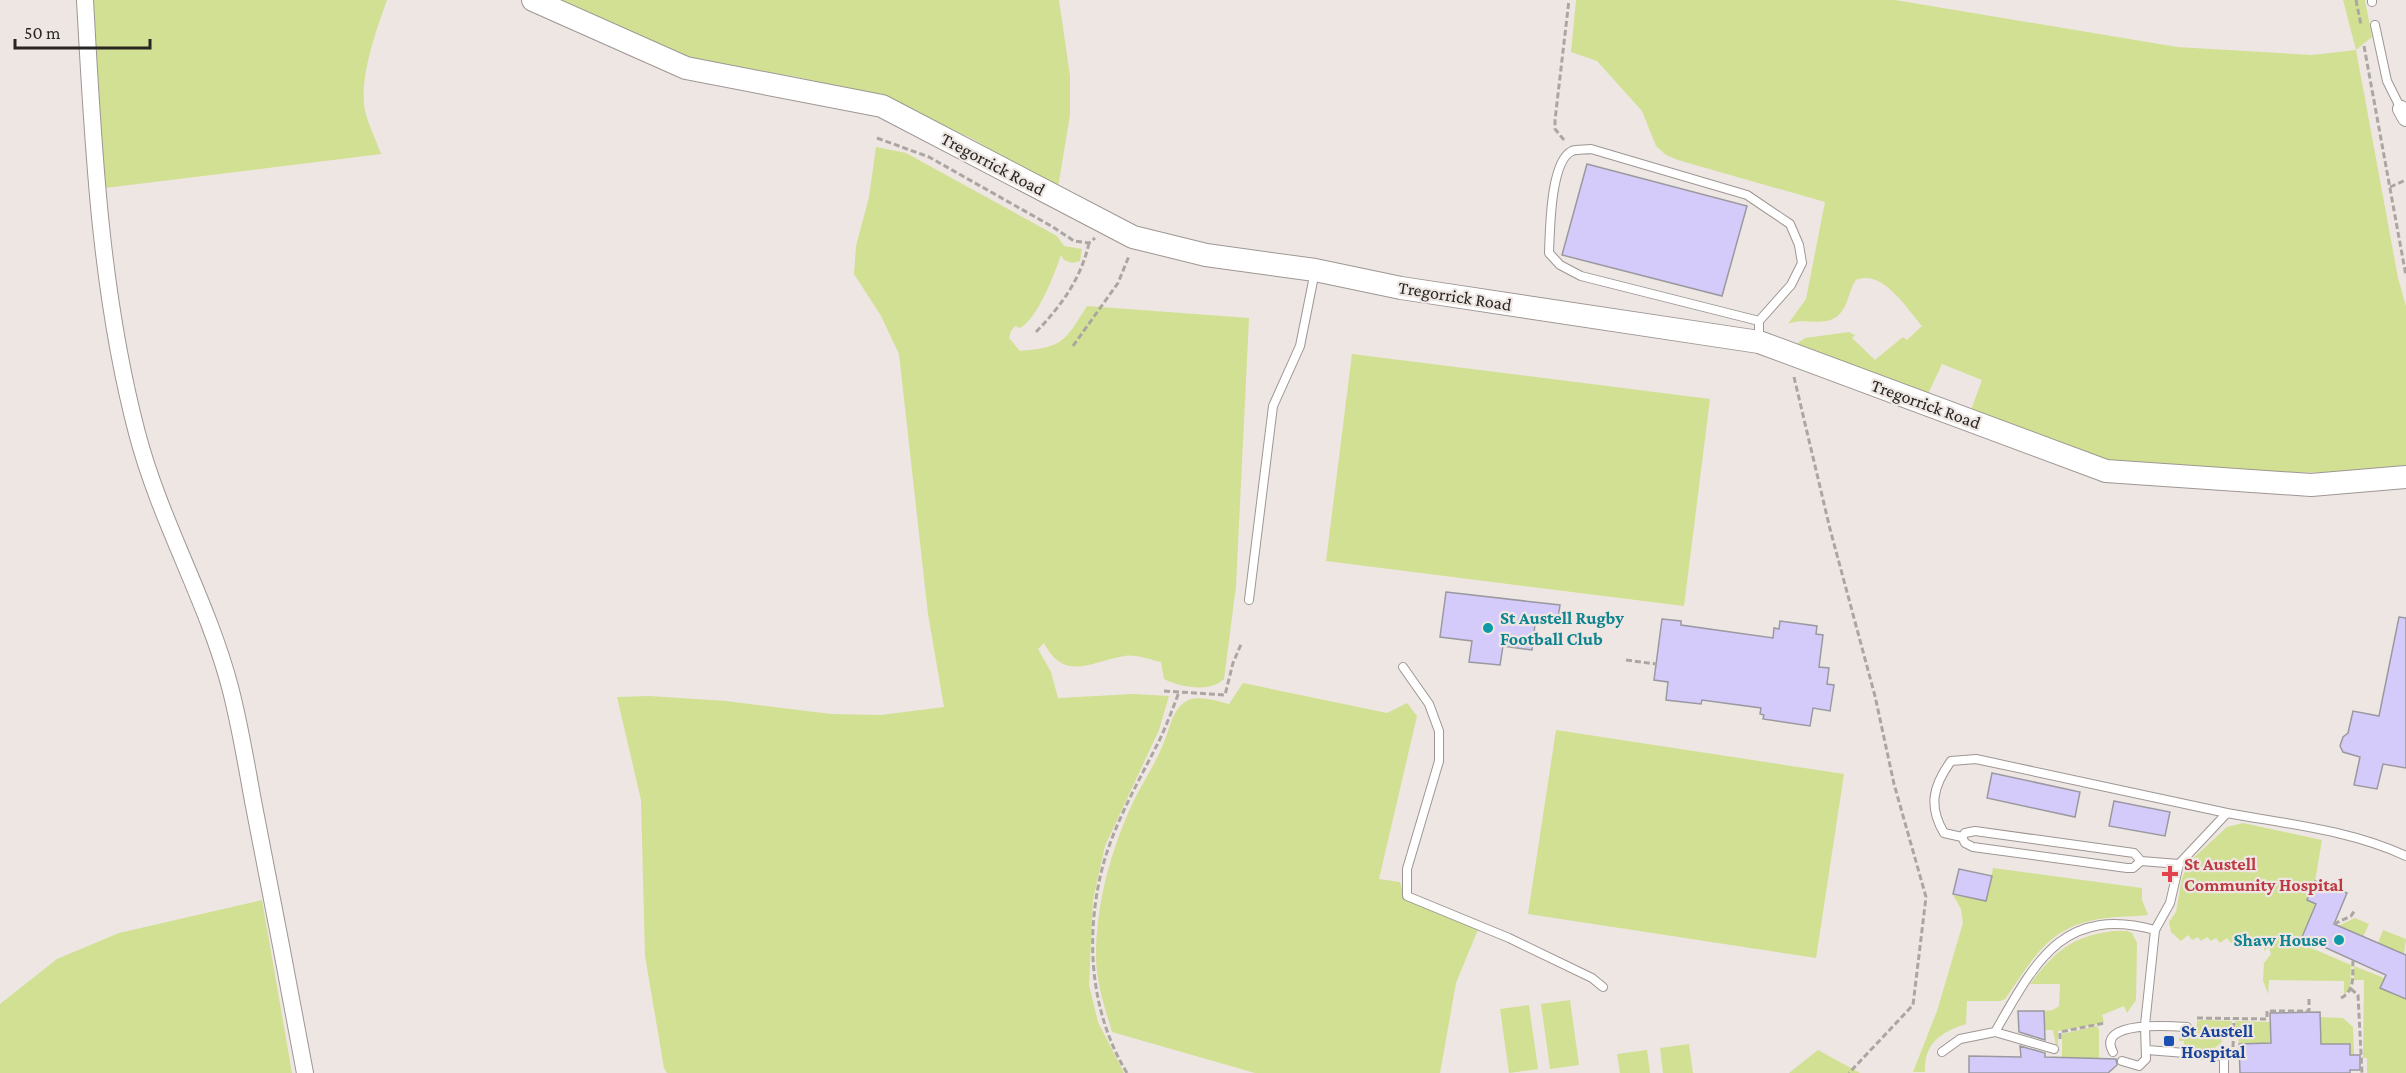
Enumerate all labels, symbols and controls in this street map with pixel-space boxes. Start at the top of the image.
scale bar [15,12,150,50]
text: 50 m [24,23,61,43]
street label: Tregorrick Road [938,128,1049,200]
street label: Tregorrick Road [1397,277,1514,315]
street label: Tregorrick Road [1869,375,1984,433]
place label: St Austell Rugby Football Club [1500,608,1624,649]
marker: St Austell Rugby Football Club [1481,621,1495,635]
place label: St Austell Community Hospital [2184,854,2344,895]
marker: St Austell Community Hospital [2161,865,2179,883]
place label: Shaw House [2234,930,2327,950]
marker: Shaw House [2332,933,2346,947]
place label: St Austell Hospital [2181,1021,2253,1062]
marker: St Austell Hospital [2162,1034,2176,1048]

